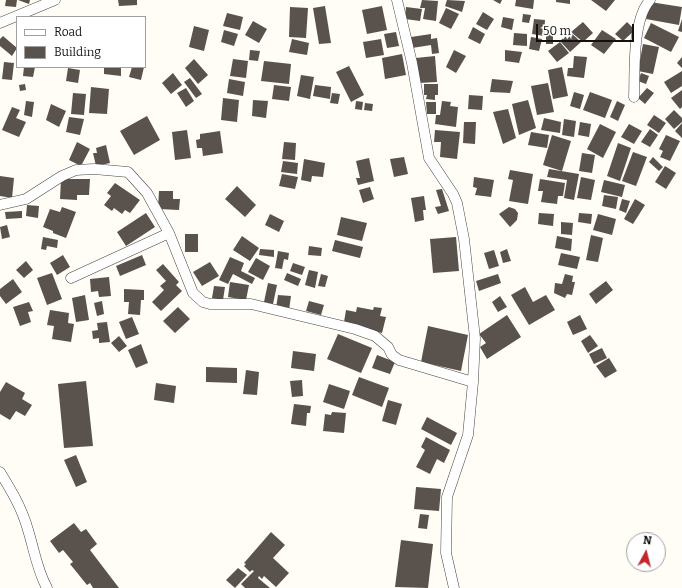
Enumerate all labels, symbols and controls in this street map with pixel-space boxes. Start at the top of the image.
legend [16,16,146,68]
scale bar [538,16,636,42]
text: 50 m [543,24,571,38]
text: Road [54,25,82,39]
text: Building [54,45,101,59]
north arrow [626,532,666,572]
text: N [642,534,652,548]

